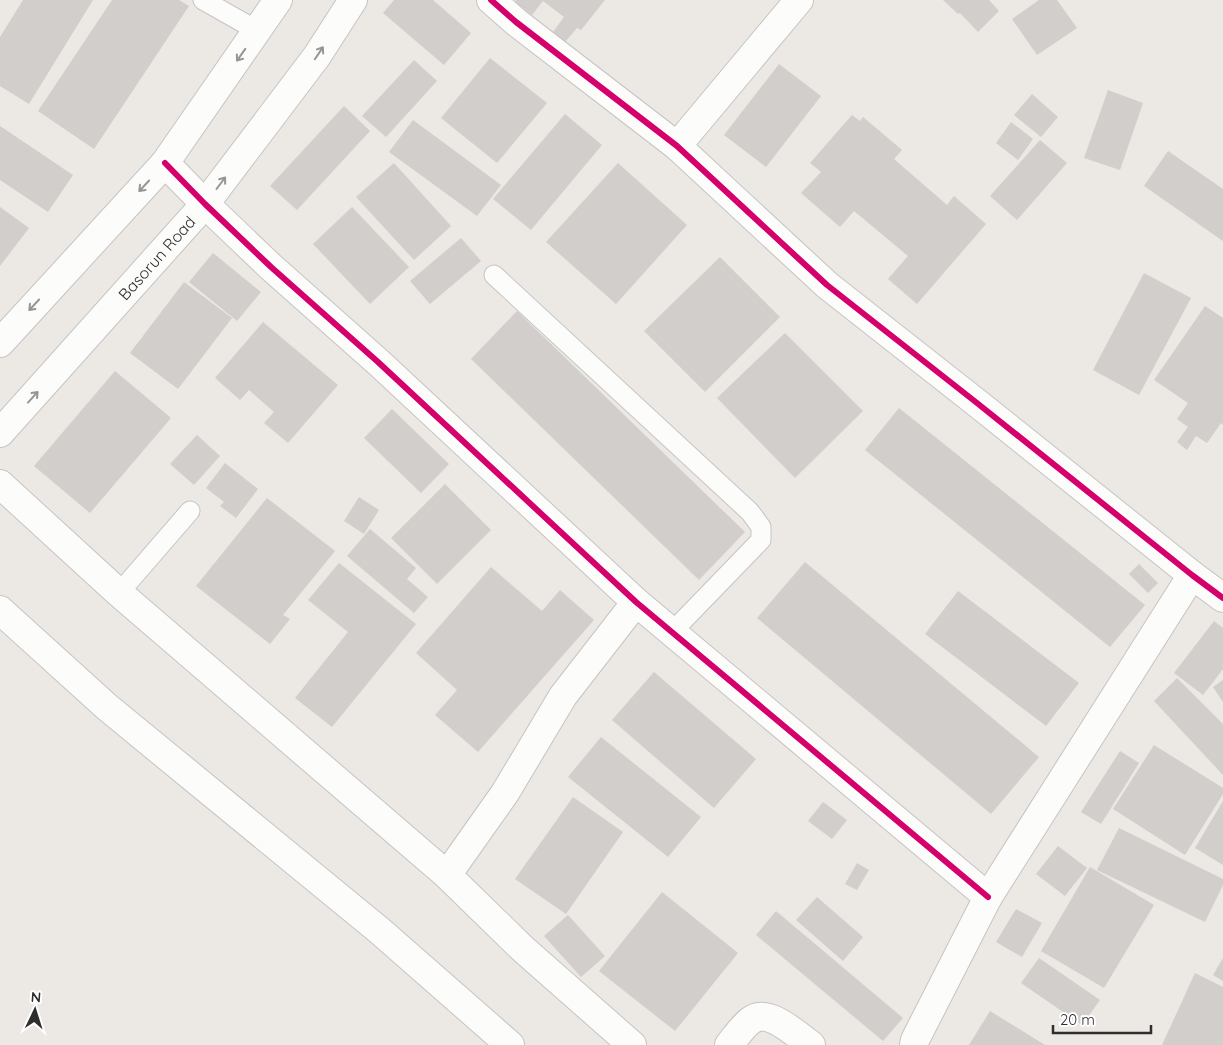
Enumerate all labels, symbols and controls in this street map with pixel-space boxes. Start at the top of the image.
one-way arrow [313,46,324,60]
one-way arrow [236,48,246,62]
one-way arrow [216,176,226,190]
one-way arrow [138,179,150,192]
street label: Basorun Road [114,212,200,304]
one-way arrow [29,299,40,312]
one-way arrow [27,390,38,403]
north arrow [10,985,60,1035]
text: N [30,988,42,1006]
scale bar [1053,1002,1150,1034]
text: 20 m [1060,1010,1095,1029]

